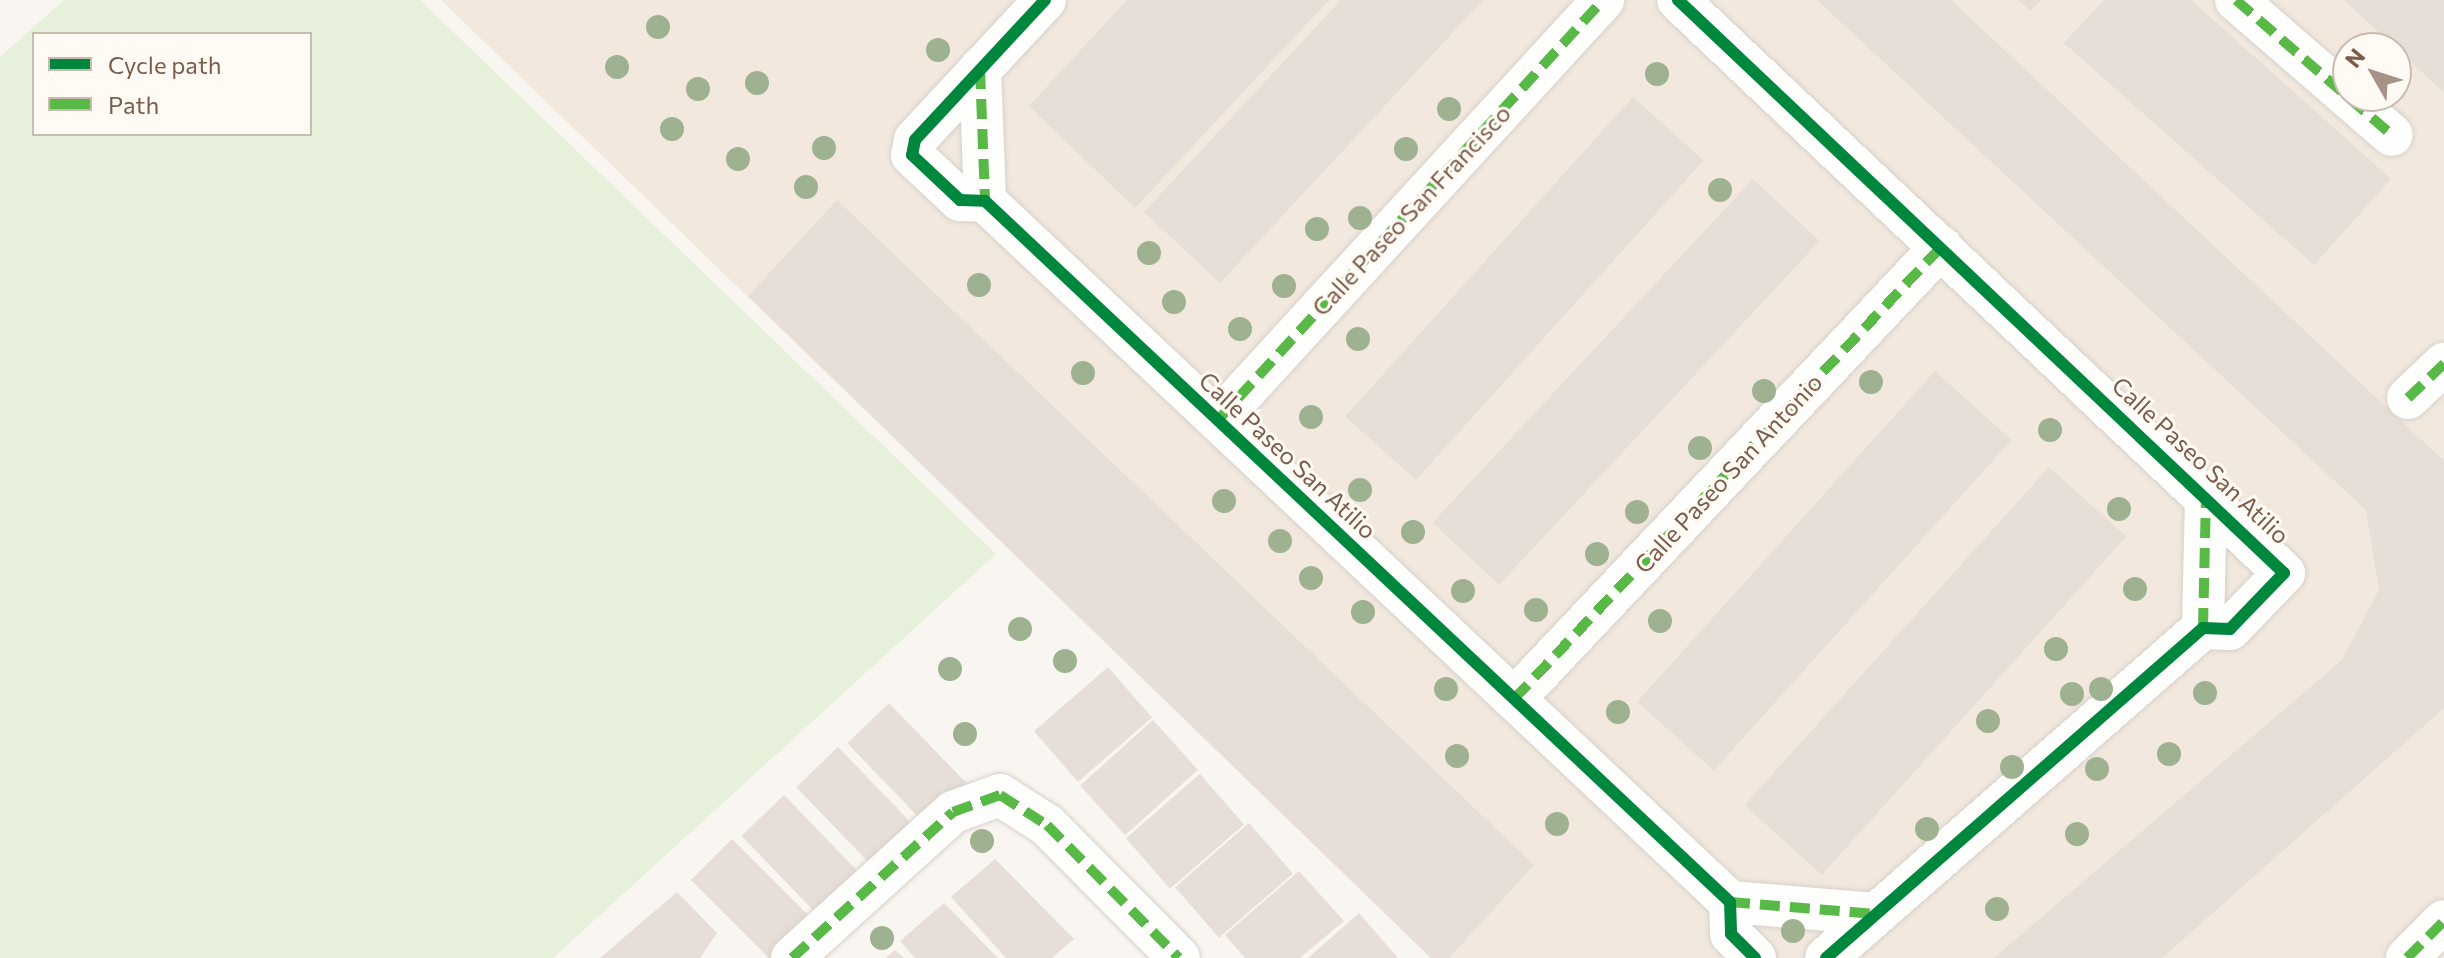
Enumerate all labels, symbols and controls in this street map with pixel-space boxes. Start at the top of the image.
legend [32,32,312,136]
north arrow [2332,32,2412,112]
text: N [2339,43,2370,73]
text: Cycle path [108,50,222,79]
text: Path [108,90,159,119]
street label: Calle Paseo San Francisco [1306,99,1516,321]
street label: Calle Paseo San Atilio [1193,365,1383,545]
street label: Calle Paseo San Antonio [1628,367,1828,579]
street label: Calle Paseo San Atilio [2106,370,2296,550]

